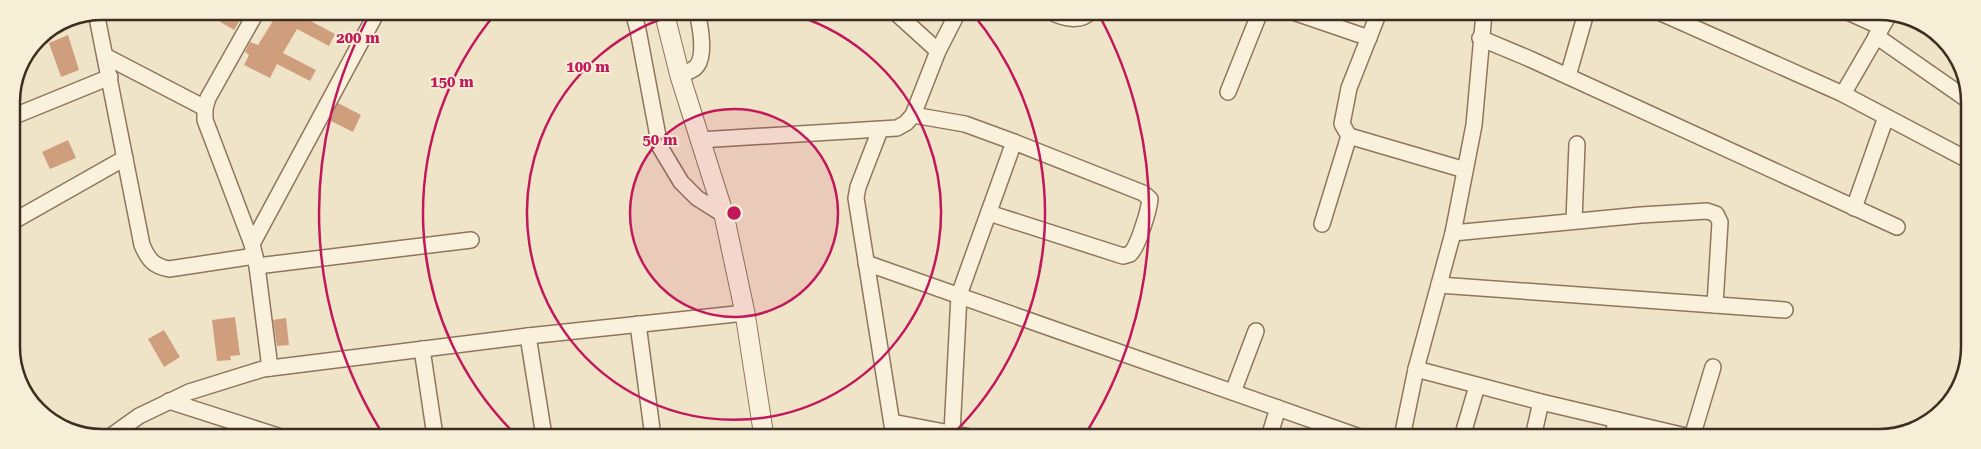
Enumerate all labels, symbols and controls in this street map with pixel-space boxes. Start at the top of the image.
text: 200 m [336,29,380,47]
text: 100 m [566,58,610,76]
text: 150 m [430,73,474,91]
text: 50 m [642,131,678,149]
centre of rings [725,204,743,222]

